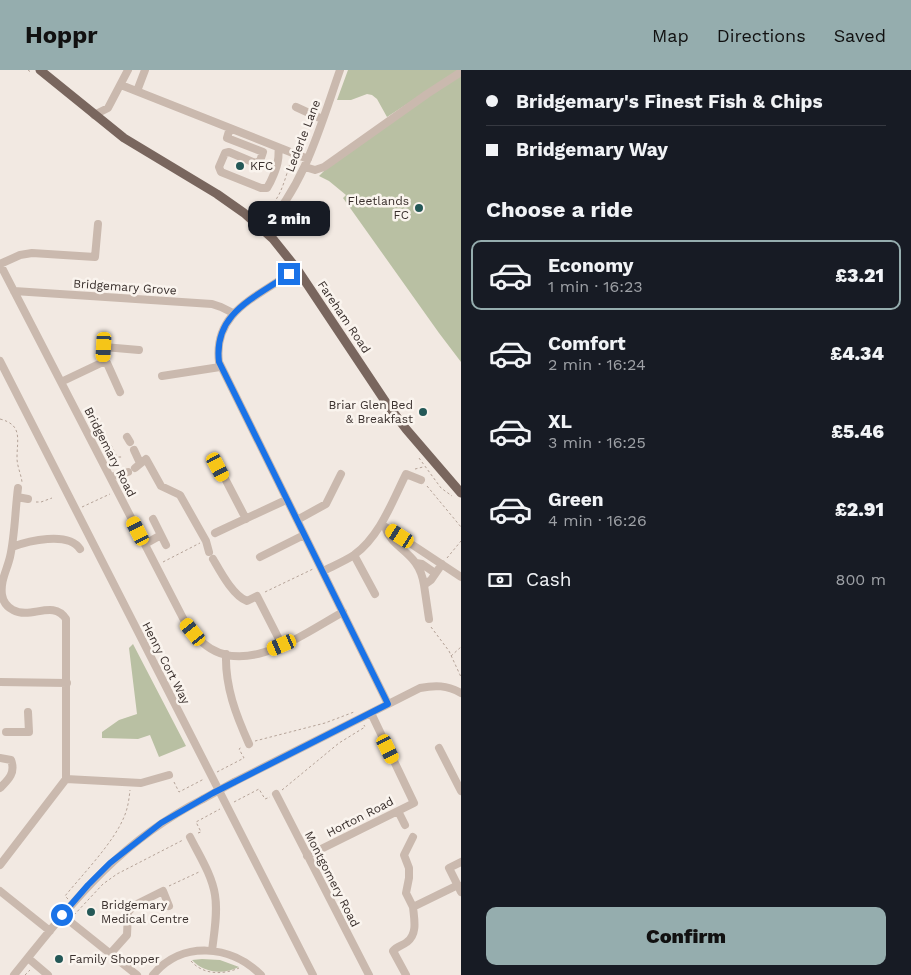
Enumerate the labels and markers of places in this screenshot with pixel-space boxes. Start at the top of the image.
place label: KFC [250,159,273,173]
marker: KFC [234,160,246,172]
place label: Fleetlands FC [348,194,409,222]
marker: Fleetlands FC [413,202,425,214]
place label: Briar Glen Bed & Breakfast [328,398,413,426]
marker: Briar Glen Bed & Breakfast [417,406,429,418]
place label: Bridgemary Medical Centre [101,898,189,926]
marker: Bridgemary Medical Centre [85,906,97,918]
place label: Family Shopper [69,952,160,966]
marker: Family Shopper [53,953,65,965]

